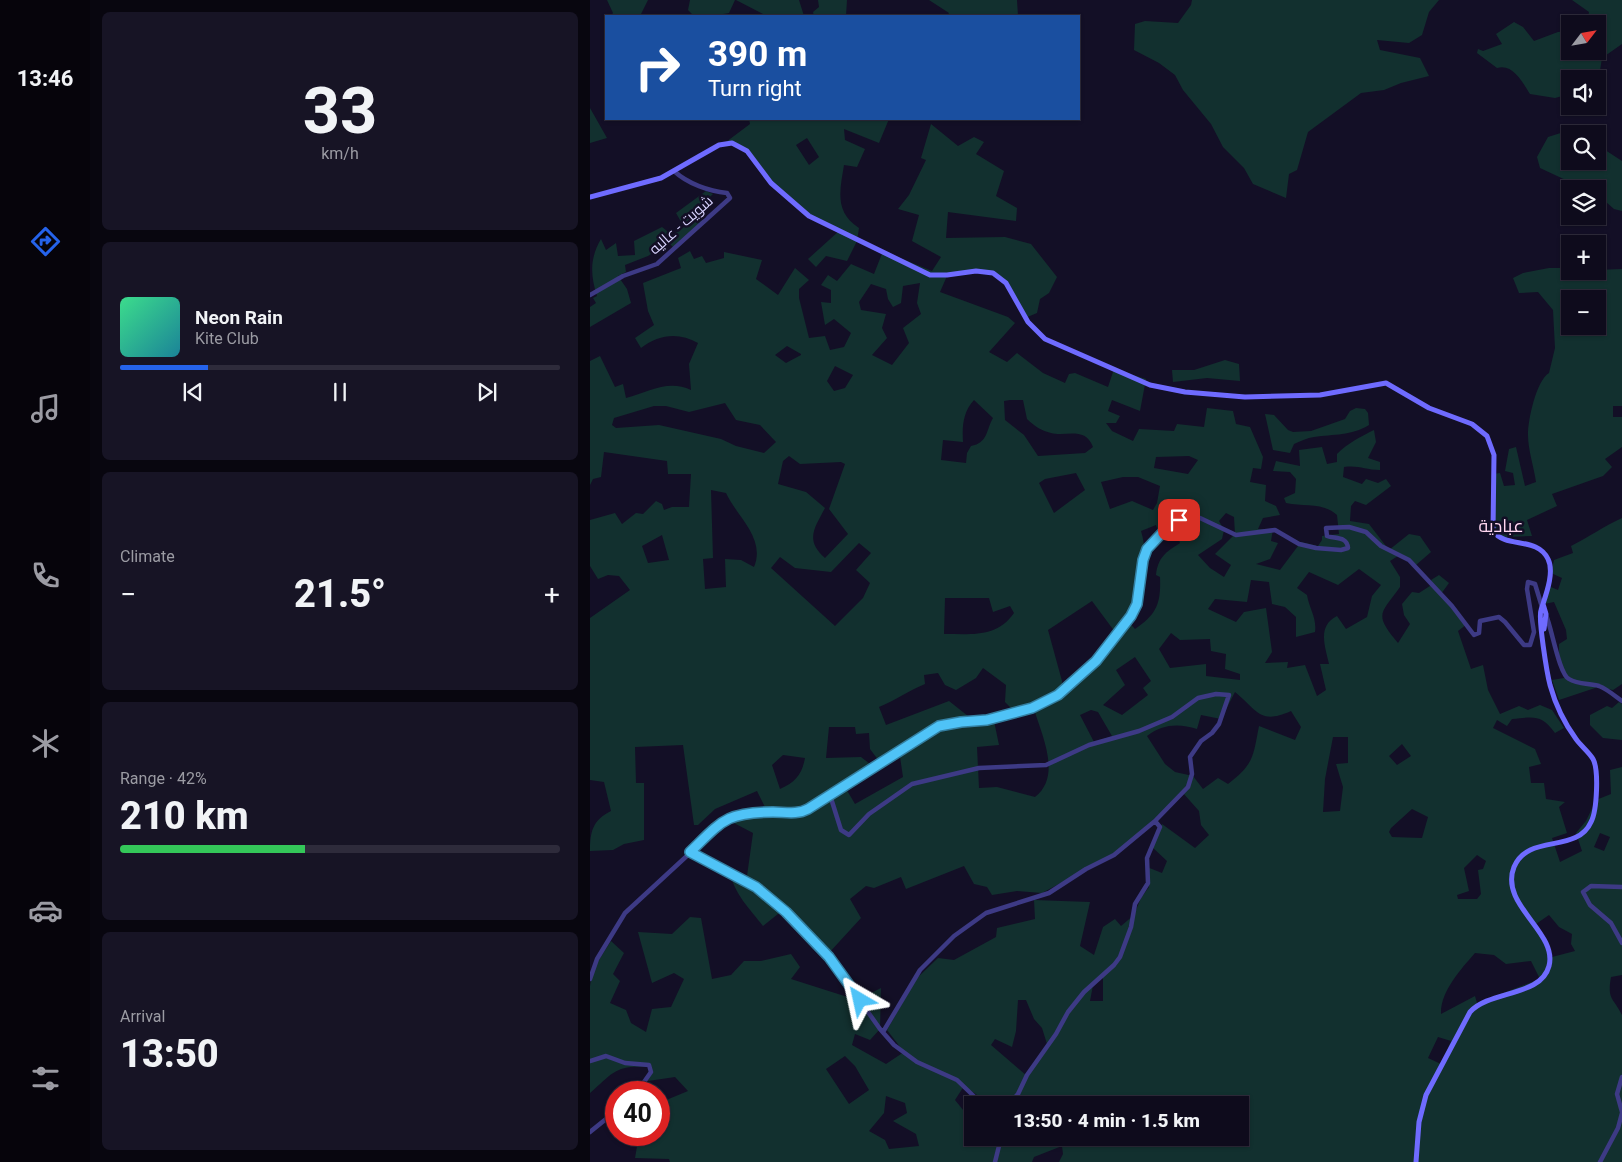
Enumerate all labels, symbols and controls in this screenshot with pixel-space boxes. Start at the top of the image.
north arrow [1561,15,1606,60]
map controls [1561,15,1606,335]
text: 390 m [708,34,807,75]
icon: right [625,35,690,100]
text: 13:46 [17,66,73,91]
button: sound [1561,70,1606,115]
text: 33 [303,73,377,149]
text: Turn right [708,76,802,101]
button: search [1561,125,1606,170]
text: km/h [321,144,359,163]
button: layers [1561,180,1606,225]
street label: شويت - عاليه [645,192,717,258]
icon: directions [28,224,63,259]
button: + [1561,235,1606,280]
button: − [1561,290,1606,335]
text: Neon Rain [195,306,283,329]
text: Kite Club [195,329,259,348]
icon: previous [179,378,207,406]
icon: pause [326,378,354,406]
icon: next [473,378,501,406]
icon: music [28,391,63,426]
pin [1158,499,1200,541]
icon: arrive [1165,506,1193,534]
district label: عبادية [1478,515,1524,536]
text: Climate [120,547,175,566]
icon: phone [28,558,63,593]
text: 21.5° [294,572,386,616]
text: − [120,578,136,611]
text: + [544,578,560,611]
icon: climate [28,726,63,761]
text: Range · 42% [120,769,207,788]
text: 210 km [120,794,249,838]
icon: car [28,893,63,928]
position arrow [833,973,885,1025]
text: Arrival [120,1007,165,1026]
text: 13:50 [120,1032,219,1076]
icon: filters [28,1061,63,1096]
speed limit sign: 40 [605,1081,670,1146]
text: 13:50 · 4 min · 1.5 km [1013,1109,1200,1132]

